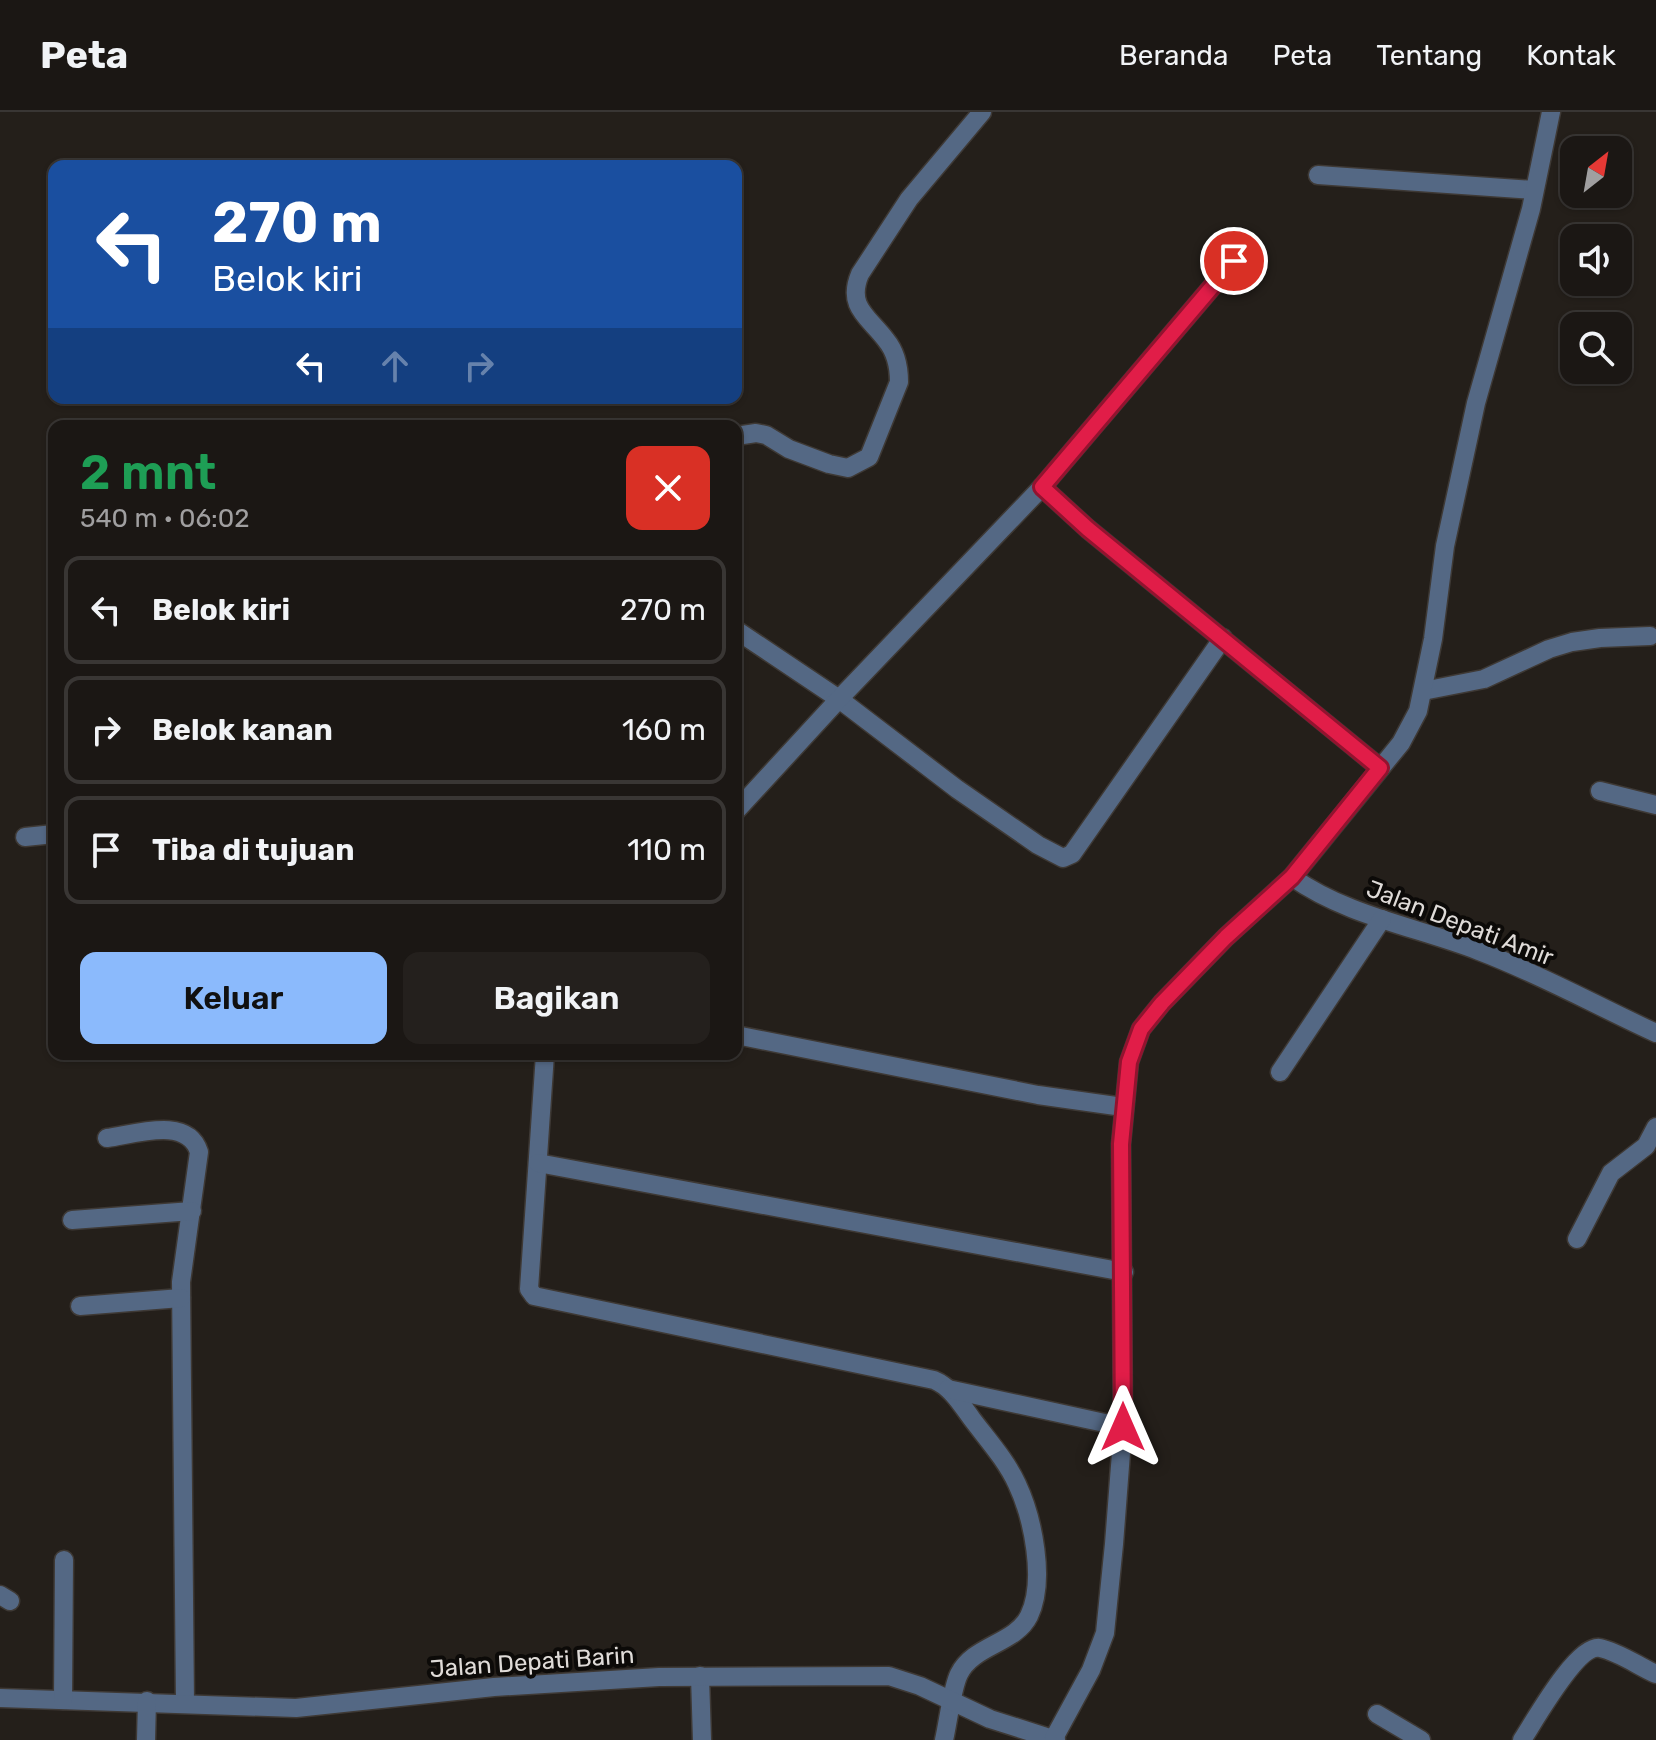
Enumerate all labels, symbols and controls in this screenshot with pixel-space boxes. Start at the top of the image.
text: Peta [40,32,128,78]
text: Beranda [1119,39,1228,72]
text: Peta [1272,39,1332,72]
text: Tentang [1376,39,1482,72]
text: Kontak [1526,39,1616,72]
north arrow [1560,136,1632,208]
map controls [1560,136,1632,384]
text: 270 m [212,190,382,256]
icon: left [80,192,184,296]
button: sound [1560,224,1632,296]
pin [1200,227,1268,295]
icon: arrive [1212,239,1256,283]
text: Belok kiri [212,257,362,300]
button: search [1560,312,1632,384]
icon: left [289,344,333,388]
icon: ahead [373,344,417,388]
icon: right [457,344,501,388]
text: 2 mnt [80,444,216,501]
button: close [626,446,710,530]
text: 540 m · 06:02 [80,503,250,534]
icon: left [84,588,128,632]
text: Belok kiri [152,592,290,628]
text: 270 m [620,592,706,628]
icon: right [84,708,128,752]
text: Belok kanan [152,712,333,748]
text: 160 m [622,712,706,748]
icon: arrive [84,828,128,872]
text: Tiba di tujuan [152,832,354,868]
text: 110 m [627,832,706,868]
street label: Jalan Depati Amir [1363,874,1557,972]
button: Keluar [80,952,387,1044]
button: Bagikan [403,952,710,1044]
position arrow [1081,1385,1165,1469]
street label: Jalan Depati Barin [429,1641,635,1683]

